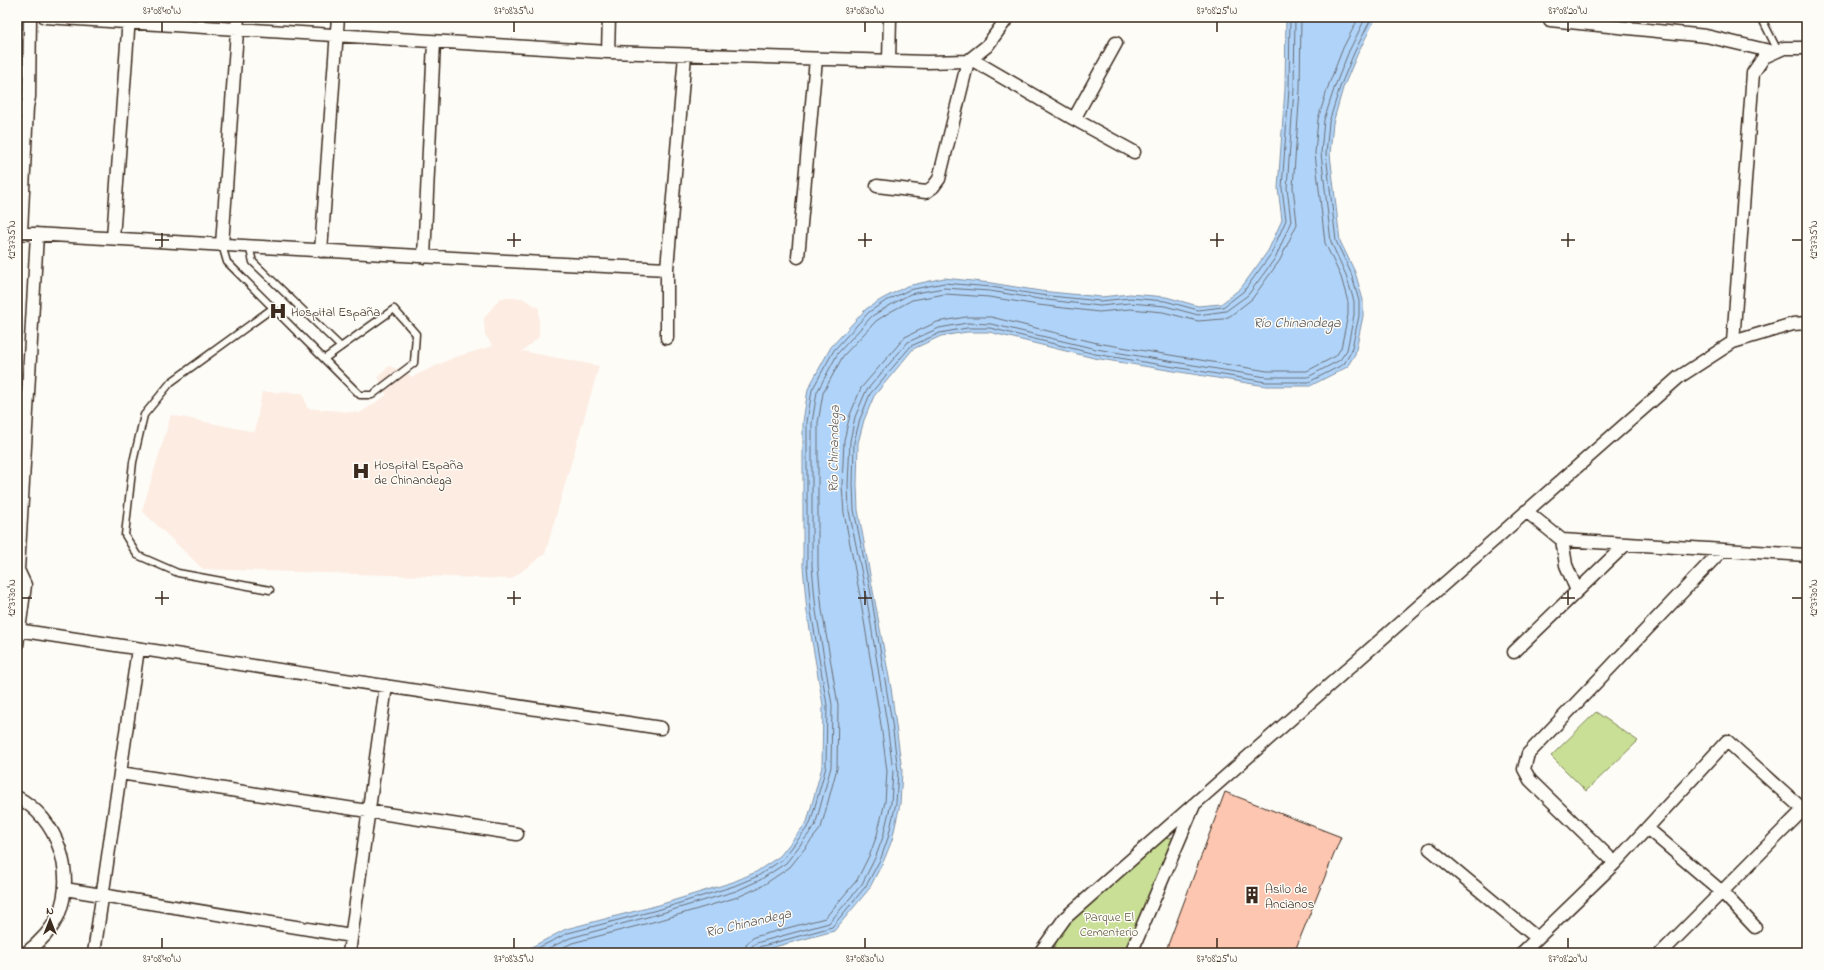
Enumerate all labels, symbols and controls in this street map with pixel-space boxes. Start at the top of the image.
text: 87°08'40"W [143,4,181,19]
text: 87°08'35"W [494,4,534,19]
text: 87°08'30"W [846,4,884,19]
text: 87°08'25"W [1197,4,1237,19]
text: 87°08'20"W [1548,4,1588,19]
text: 12°37'35"N [5,220,20,260]
text: 12°37'35"N [1807,220,1822,260]
hospital icon: Hospital España [268,301,288,321]
place label: Hospital España [291,303,380,322]
water label: Río Chinandega [1253,313,1341,334]
water label: Río Chinandega [823,405,846,493]
place label: Hospital España de Chinandega [374,456,463,491]
hospital icon: Hospital España de Chinandega [351,461,371,481]
text: 12°37'30"N [5,579,20,617]
text: 12°37'30"N [1807,579,1822,617]
place label: Asilo de Ancianos [1265,880,1315,914]
building icon: Asilo de Ancianos [1242,885,1262,905]
north arrow [30,900,70,940]
text: N [46,903,54,919]
water label: Río Chinandega [703,903,794,944]
park label: Parque El Cementerio [1080,908,1139,942]
text: 87°08'40"W [143,952,181,967]
text: 87°08'35"W [494,952,534,967]
text: 87°08'30"W [846,952,884,967]
text: 87°08'25"W [1197,952,1237,967]
text: 87°08'20"W [1548,952,1588,967]

